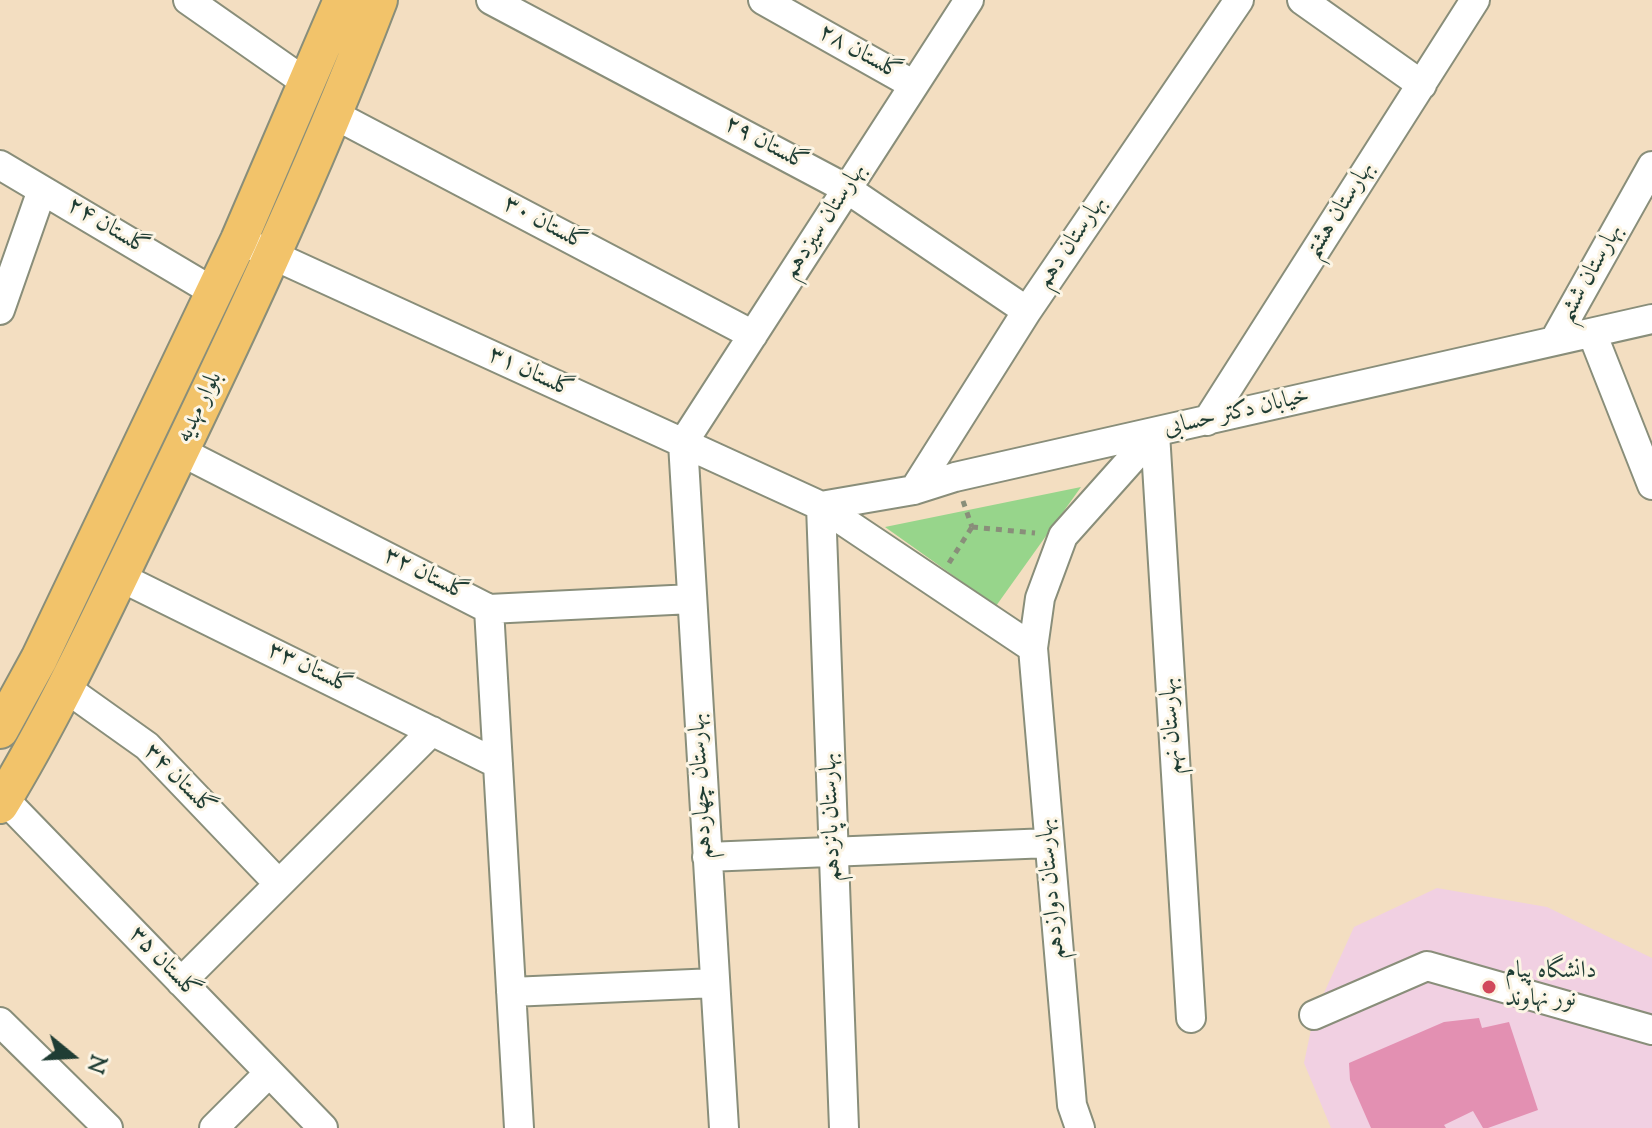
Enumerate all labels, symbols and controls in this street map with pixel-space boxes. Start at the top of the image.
street label: گلستان ۲۸ [812,19,906,89]
street label: گلستان ۲۹ [718,111,812,179]
street label: بهارستان هشتم [1300,157,1382,265]
street label: بهارستان سیزدهم [778,159,874,285]
street label: گلستان ۳۰ [497,191,591,259]
street label: بهارستان دهم [1031,191,1115,295]
street label: گلستان ۲۴ [61,192,153,264]
street label: بهارستان ششم [1553,220,1631,328]
street label: گلستان ۳۱ [483,342,577,406]
street label: بلوار مهدیه [171,368,231,448]
street label: خیابان دکتر حسابی [1161,383,1313,445]
street label: گلستان ۳۲ [378,543,472,609]
street label: گلستان ۳۳ [262,637,356,703]
street label: بهارستان نهم [1156,677,1190,775]
street label: بهارستان چهاردهم [685,712,721,860]
street label: گلستان ۳۴ [136,739,220,823]
street label: بهارستان پانزدهم [816,752,850,882]
street label: بهارستان دوازدهم [1033,818,1073,960]
street label: گلستان ۳۵ [121,921,205,1007]
place label: دانشگاه پیام نور نهاوند [1505,959,1597,1015]
marker: دانشگاه پیام نور نهاوند [1480,978,1498,996]
north arrow [32,1016,112,1096]
text: N [77,1050,113,1077]

